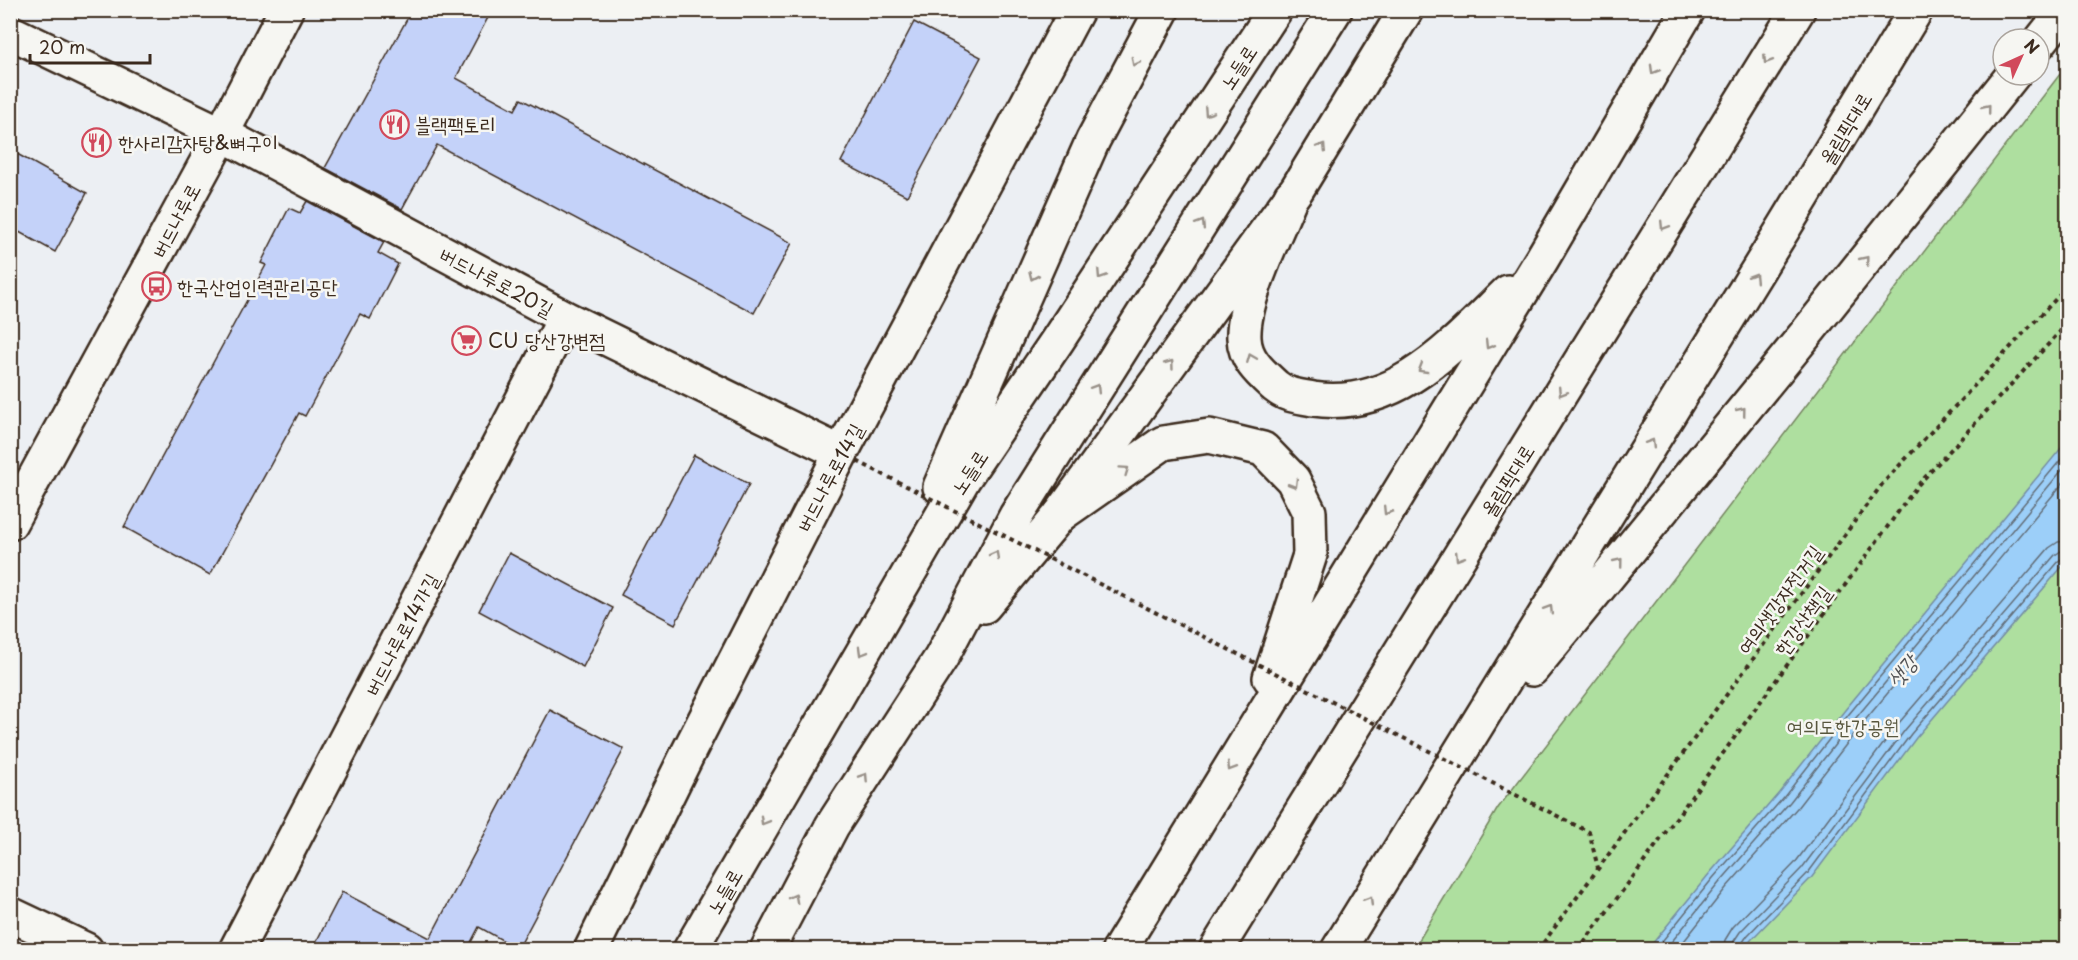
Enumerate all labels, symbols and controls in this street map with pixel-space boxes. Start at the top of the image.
scale bar [30,27,150,65]
north arrow [1991,27,2051,87]
text: 20 m [39,33,85,60]
text: N [2019,33,2045,59]
street label: 노들로 [1212,39,1264,95]
one-way arrow [1763,54,1775,64]
one-way arrow [1131,56,1142,66]
one-way arrow [1650,64,1661,74]
street label: 올림픽대로 [1811,86,1879,170]
one-way arrow [1980,104,1991,115]
one-way arrow [1204,105,1215,116]
restaurant icon: 블랙팩토리 [378,108,410,140]
place label: 블랙팩토리 [415,109,495,139]
restaurant icon: 한사리감자탕&뼈구이 [81,126,113,158]
place label: 한사리감자탕&뼈구이 [118,127,278,157]
one-way arrow [1315,143,1327,153]
street label: 버드나루로 [143,177,207,263]
one-way arrow [1193,219,1204,230]
one-way arrow [1660,220,1672,230]
street label: 버드나루로20길 [435,238,559,324]
one-way arrow [1858,256,1869,267]
one-way arrow [1096,269,1108,279]
bus stop icon: 한국산업인력관리공단 [140,270,172,302]
one-way arrow [1028,270,1040,281]
place label: 한국산업인력관리공단 [177,271,338,301]
one-way arrow [1746,273,1758,283]
supermarket icon: CU 당산강변점 [451,324,483,356]
place label: CU 당산강변점 [488,325,605,355]
one-way arrow [1485,339,1497,349]
one-way arrow [1246,354,1258,365]
one-way arrow [1162,359,1173,370]
one-way arrow [1418,362,1428,374]
one-way arrow [1089,384,1100,395]
one-way arrow [1557,386,1569,396]
one-way arrow [1735,407,1746,418]
street label: 버드나루로14길 [788,418,870,536]
street label: 올림픽대로 [1473,438,1541,522]
one-way arrow [1644,439,1656,449]
street label: 노들로 [943,444,995,500]
one-way arrow [1119,466,1130,477]
one-way arrow [1287,478,1298,489]
one-way arrow [1383,505,1395,515]
street label: 여의샛강자전거길 [1729,538,1829,660]
one-way arrow [988,551,999,561]
one-way arrow [1454,551,1466,561]
one-way arrow [1611,558,1622,569]
street label: 버드나루로14가길 [356,567,446,701]
street label: 한강산책길 [1766,579,1838,661]
one-way arrow [1541,605,1553,615]
water label: 샛강 [1878,645,1925,693]
one-way arrow [857,646,869,656]
park label: 여의도한강공원 [1787,711,1899,741]
one-way arrow [1226,761,1238,771]
one-way arrow [857,773,868,784]
one-way arrow [760,815,771,825]
street label: 노들로 [699,863,749,919]
one-way arrow [787,893,799,904]
one-way arrow [1361,896,1373,906]

